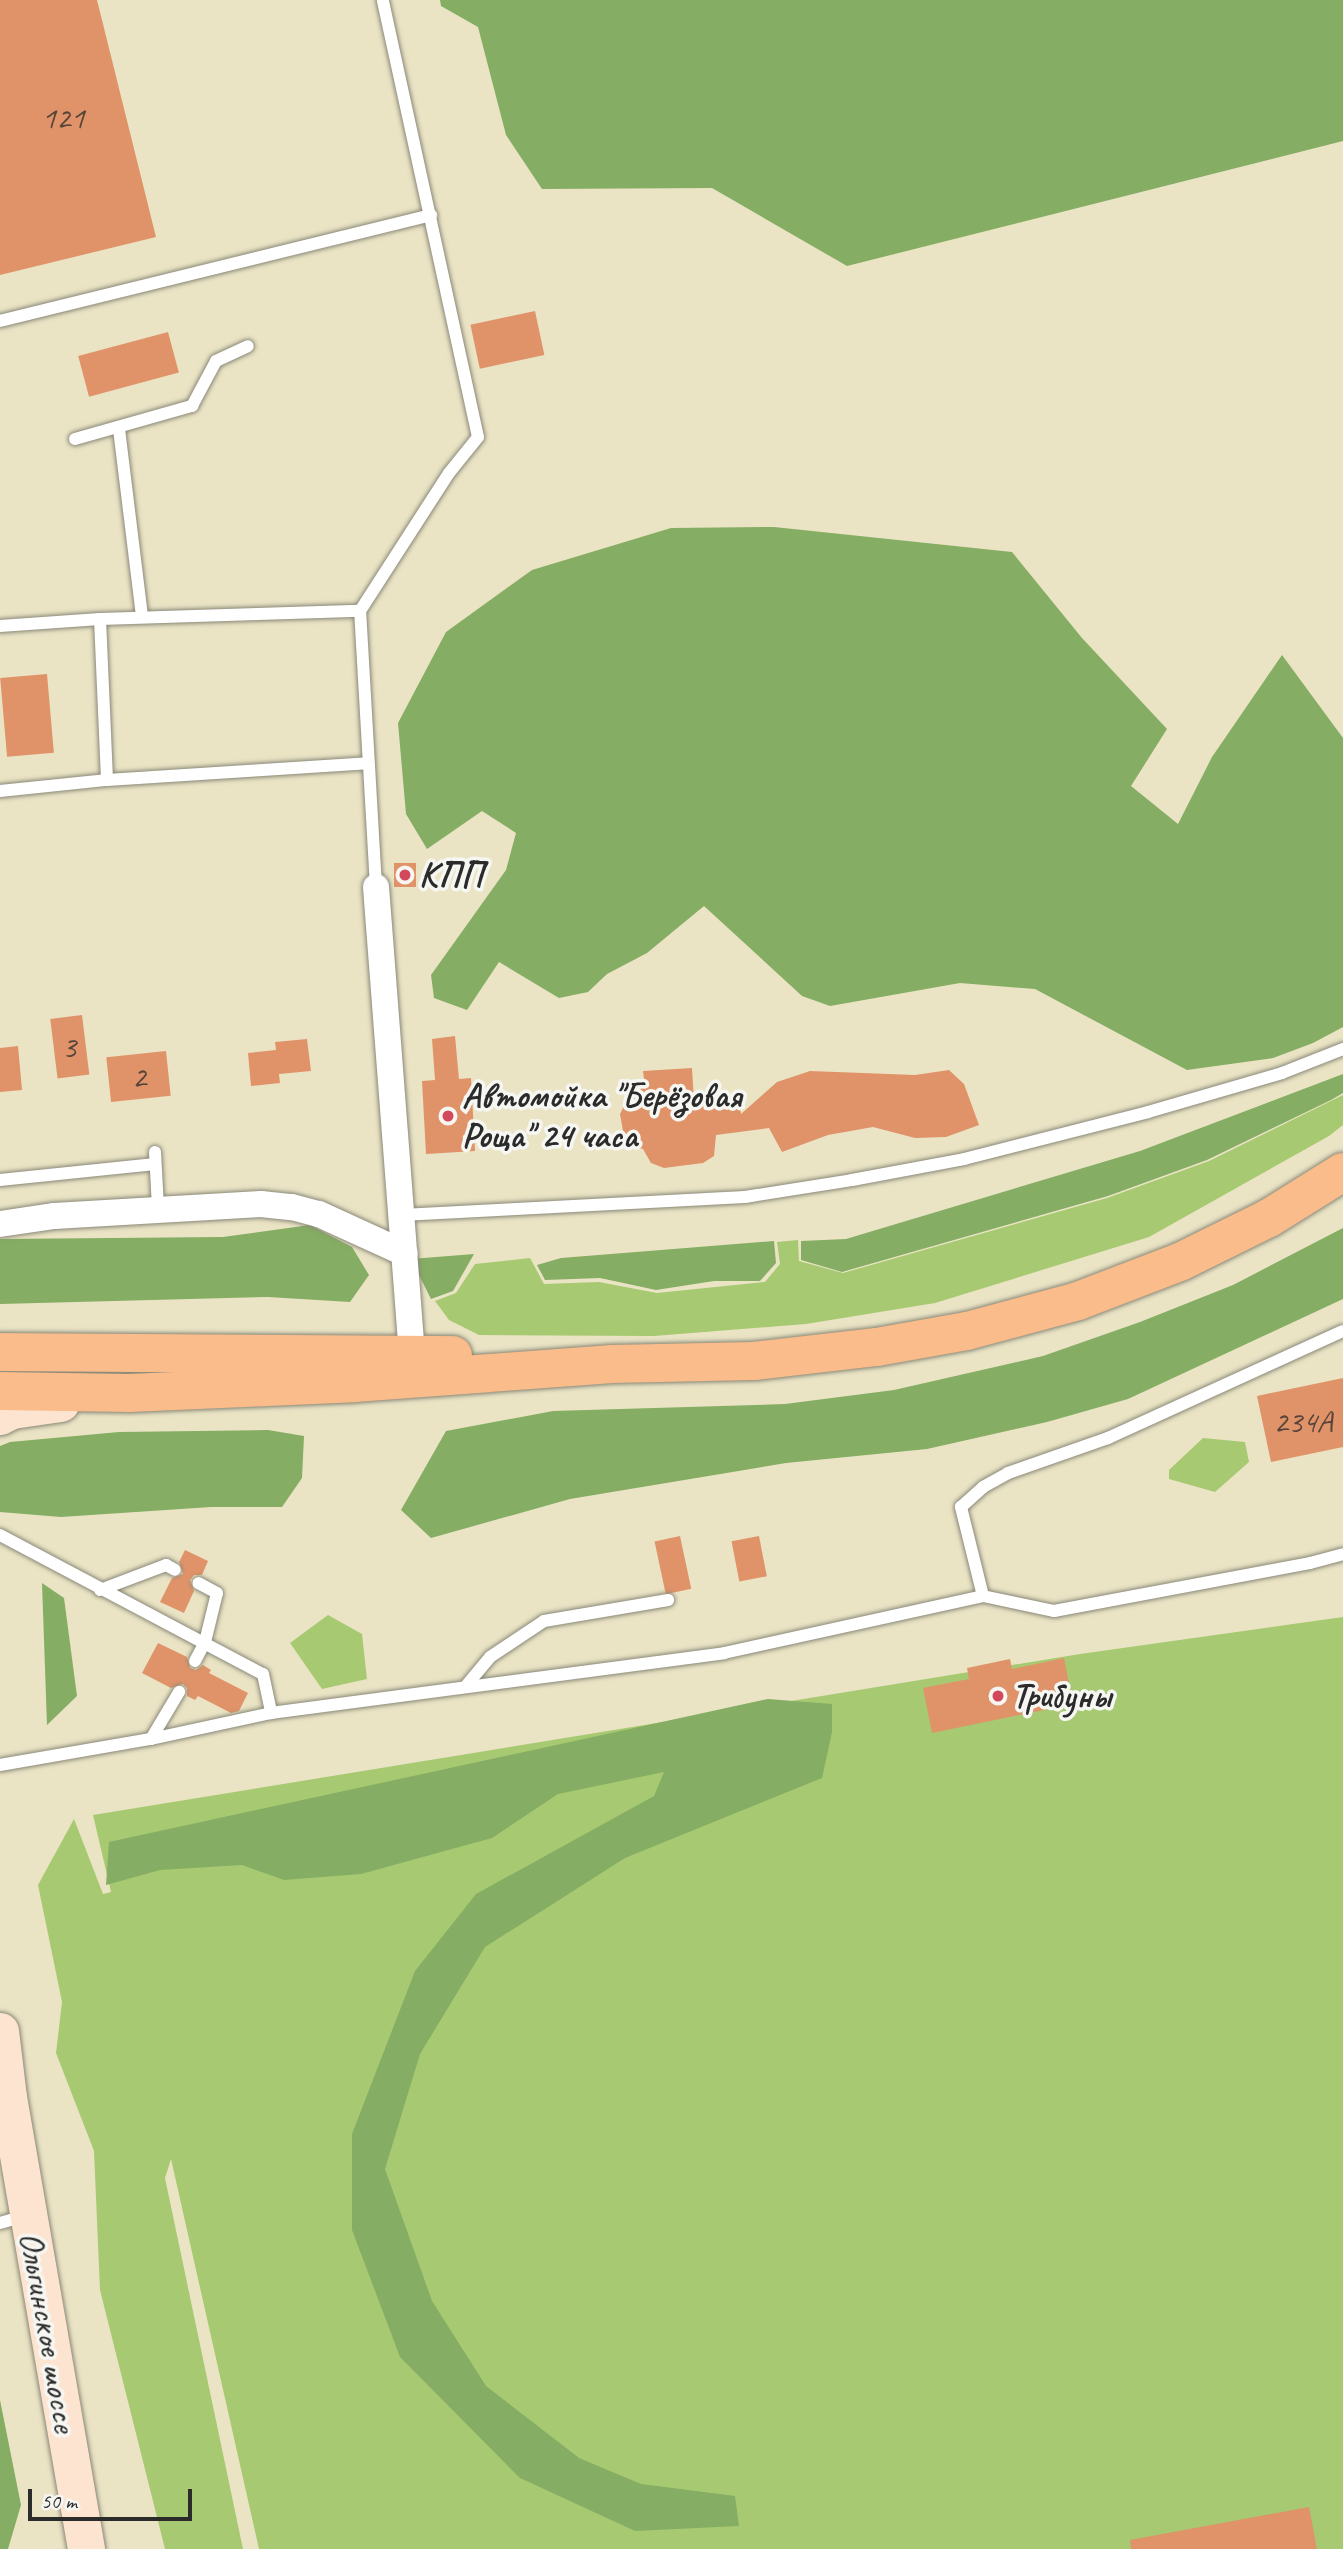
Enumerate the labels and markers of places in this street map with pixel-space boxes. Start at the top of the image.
place label: КПП [419,854,483,896]
marker: КПП [397,867,413,883]
place label: Автомойка "Берёзовая Роща" 24 часа [462,1075,742,1157]
marker: Автомойка "Берёзовая Роща" 24 часа [440,1108,456,1124]
place label: Трибуны [1012,1675,1111,1717]
marker: Трибуны [990,1688,1006,1704]

